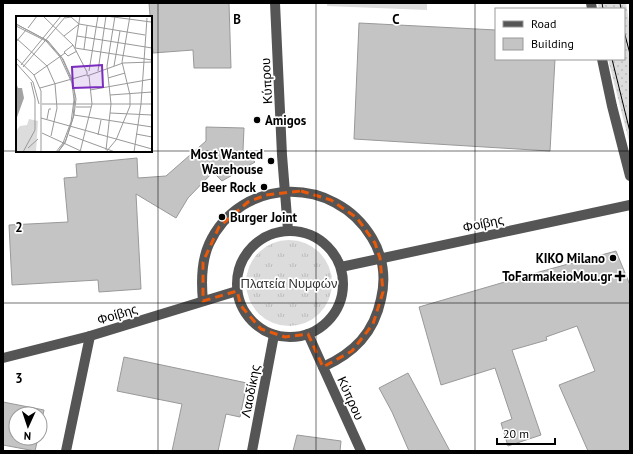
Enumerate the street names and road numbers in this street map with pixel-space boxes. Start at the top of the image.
street label: Κύπρου [257,57,276,104]
street label: Φοίβης [461,211,505,236]
street label: Φοίβης [95,300,139,329]
street label: Λαοδίκης [237,363,264,419]
street label: Κύπρου [333,374,368,423]

